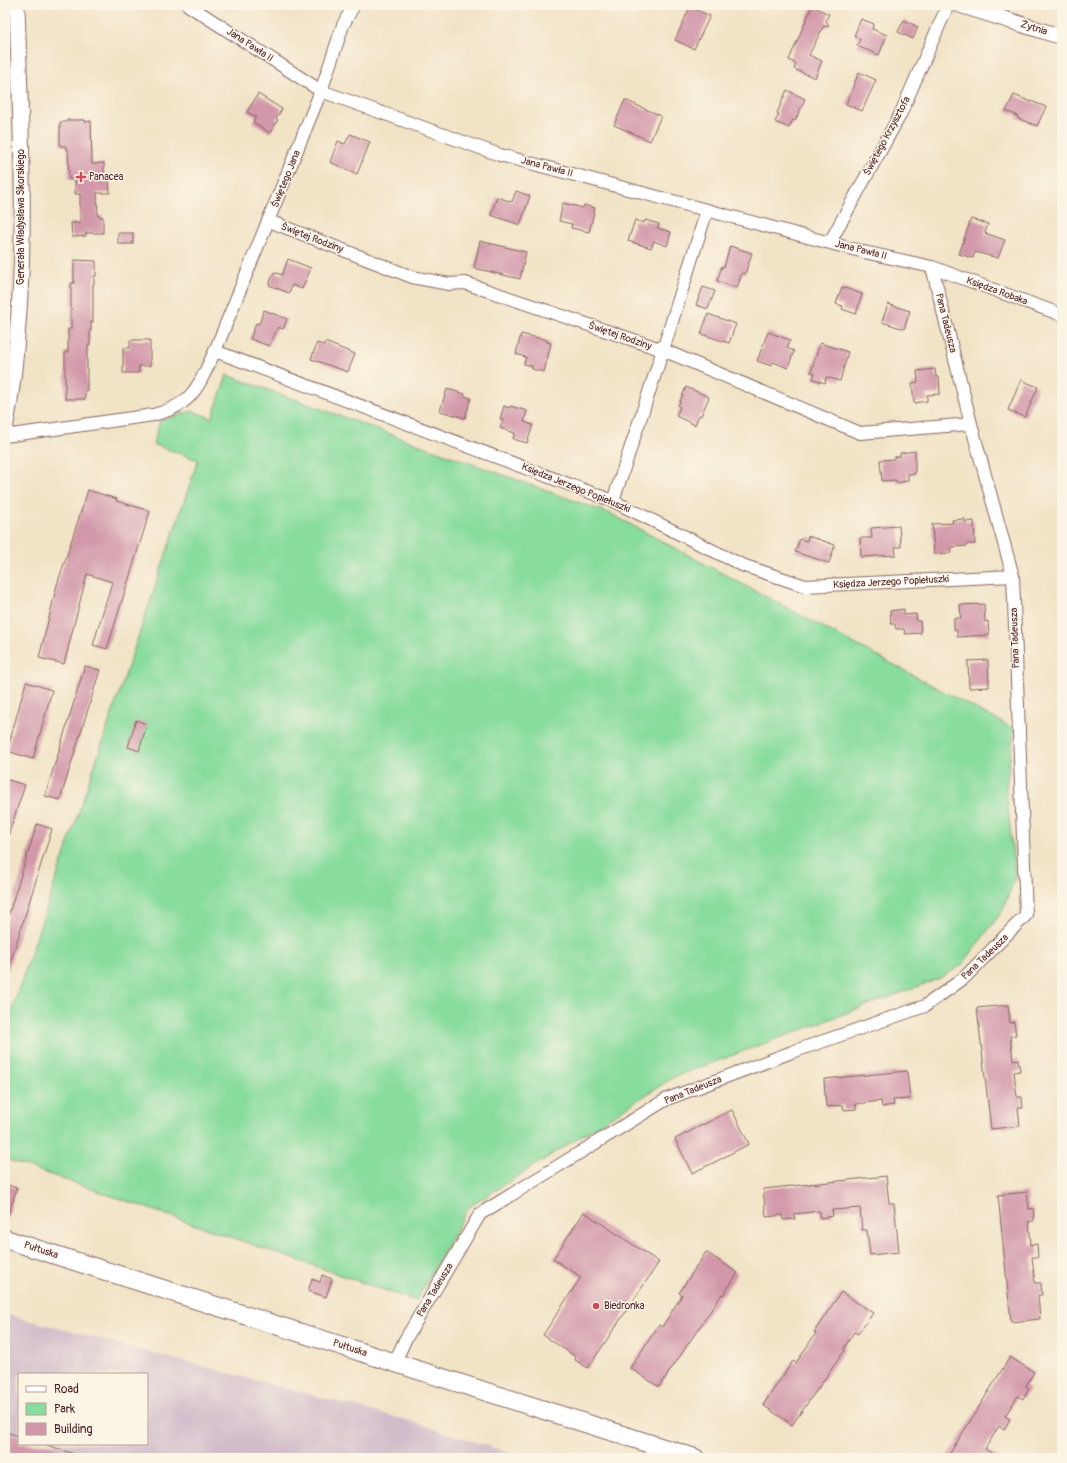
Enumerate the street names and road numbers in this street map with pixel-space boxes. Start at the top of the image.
street label: Żytnia [1019,18,1049,38]
street label: Jana Pawła II [224,26,276,64]
street label: Świętego Krzysztofa [860,94,913,178]
street label: Generała Władysława Sikorskiego [15,148,27,285]
street label: Świętego Jana [268,148,303,209]
street label: Jana Pawła II [520,154,574,180]
street label: Świętej Rodziny [279,220,346,256]
street label: Jana Pawła II [834,238,888,262]
street label: Księdza Robaka [965,274,1029,308]
street label: Pana Tadeusza [933,292,959,354]
street label: Świętej Rodziny [587,319,654,353]
street label: Księdza Jerzego Popiełuszki [520,461,632,515]
street label: Księdza Jerzego Popiełuszki [833,573,949,591]
street label: Pana Tadeusza [1008,607,1022,669]
street label: Pana Tadeusza [959,931,1011,982]
street label: Pana Tadeusza [663,1073,724,1107]
street label: Pułtuska [22,1239,60,1261]
street label: Pana Tadeusza [414,1261,456,1319]
street label: Pułtuska [331,1337,369,1359]

